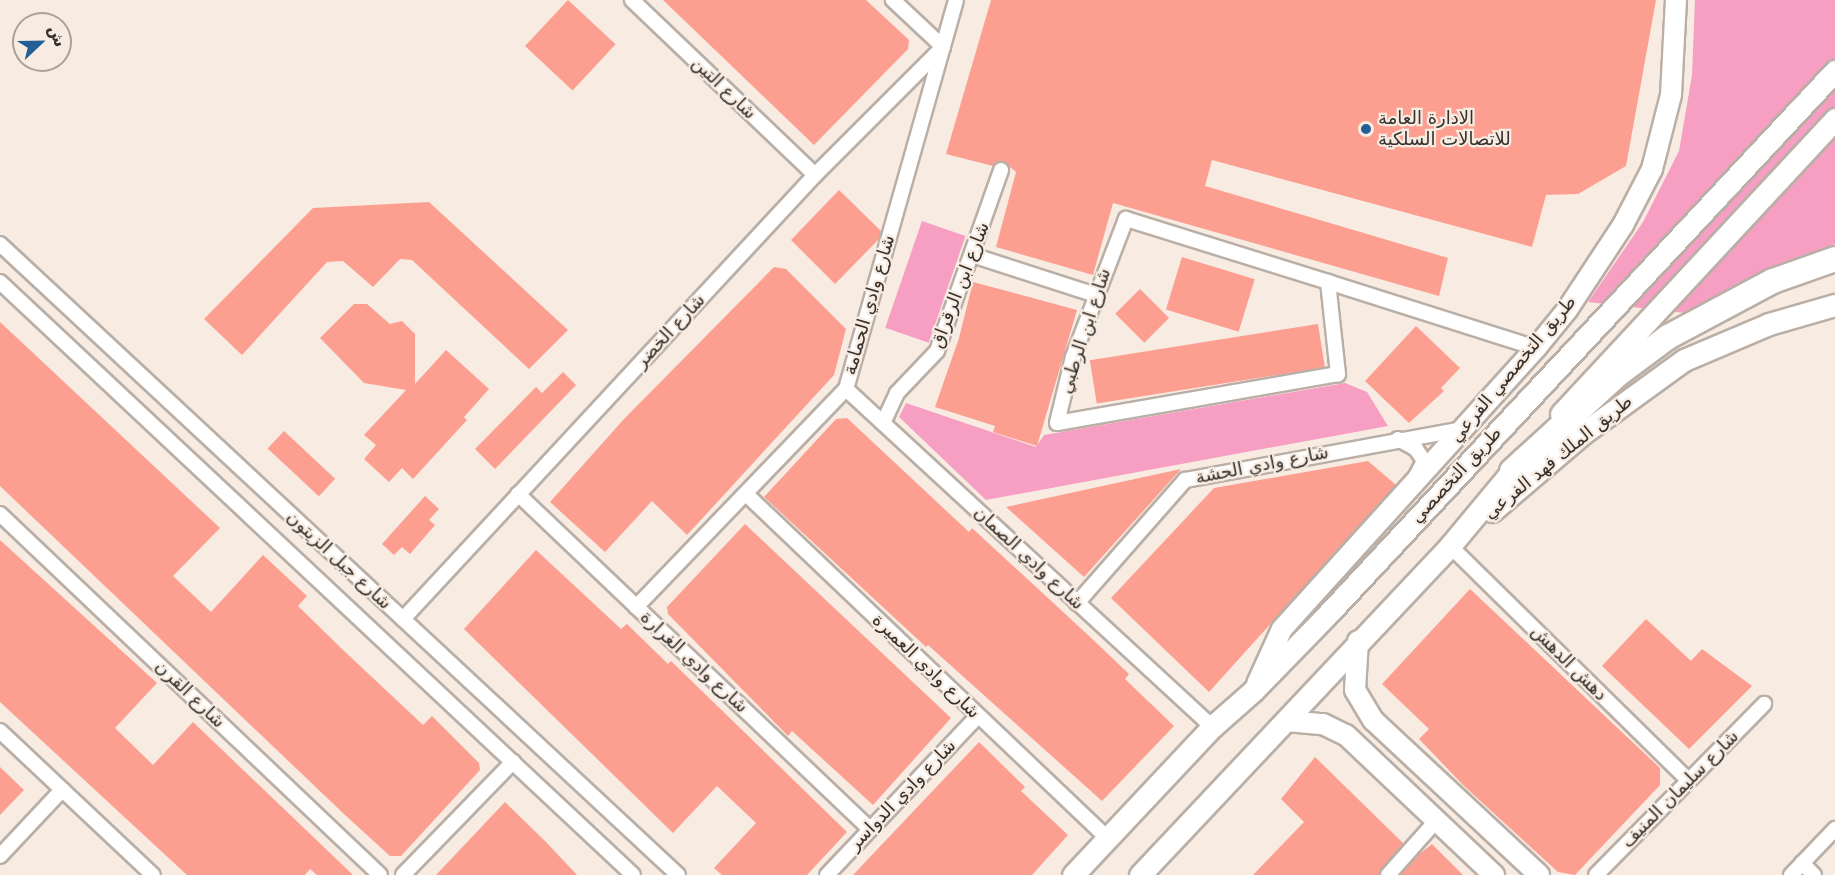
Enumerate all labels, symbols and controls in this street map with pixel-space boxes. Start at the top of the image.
north arrow [12,12,72,72]
text: ش [44,22,70,50]
street label: شارع التين [687,52,761,124]
place label: الادارة العامة للاتصالات السلكية [1378,108,1511,150]
marker: الادارة العامة للاتصالات السلكية [1359,122,1373,136]
street label: شارع ابن الرقراق [926,219,994,351]
street label: شارع وادي الحمامة [839,233,899,377]
street label: شارع ابن الرطبي [1055,266,1115,396]
street label: شارع الخضر [630,289,710,373]
street label: طريق التخصصي الفرعي [1445,291,1581,447]
street label: طريق الملك فهد الفرعي [1479,390,1637,524]
street label: طريق التخصصي [1406,422,1506,528]
street label: شارع وادي الحشة [1194,442,1330,488]
street label: شارع وادي الصمان [970,502,1088,614]
street label: شارع جبل الزيتون [282,506,396,614]
street label: شارع وادي الغرارة [636,607,752,717]
street label: شارع وادي العميرة [868,609,984,723]
street label: دهش الدهش [1527,621,1611,705]
street label: شارع القرن [151,656,229,732]
street label: شارع سليمان المنيف [1617,726,1743,852]
street label: شارع وادي الدواسر [844,735,960,855]

